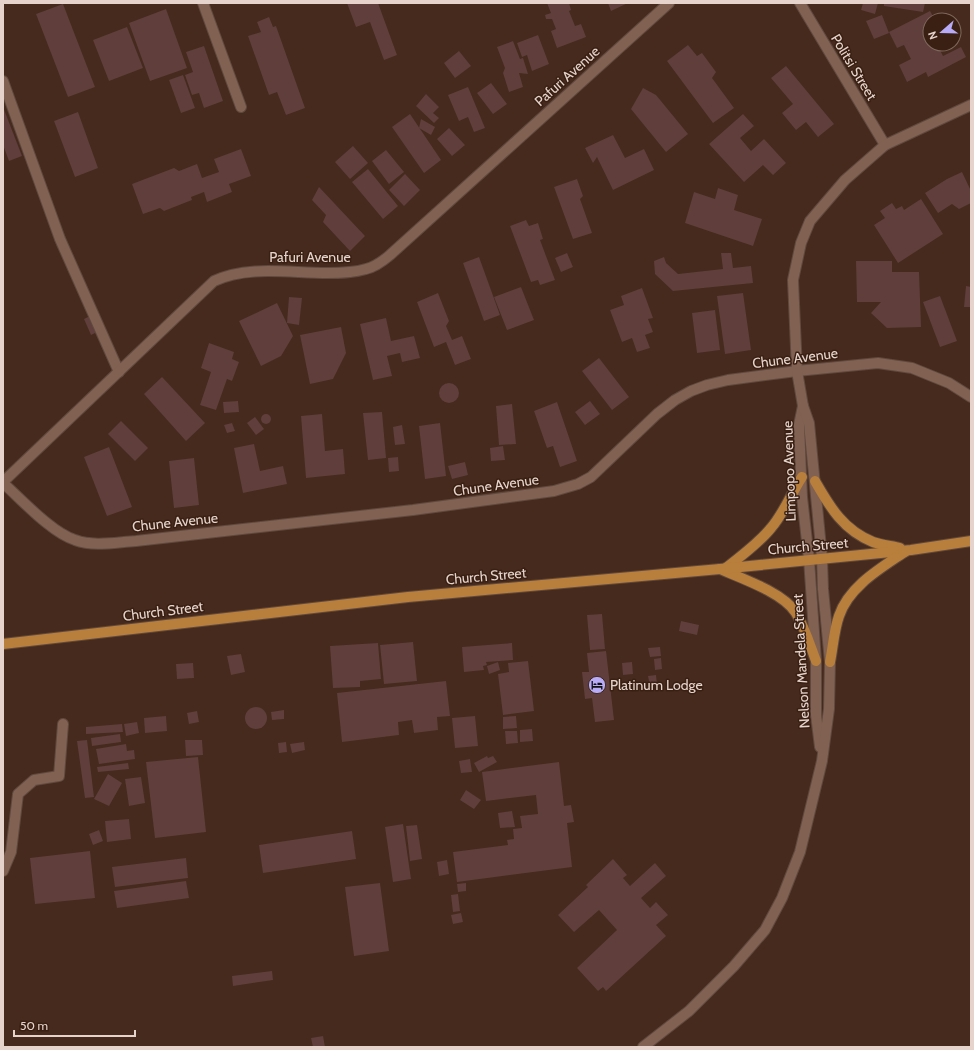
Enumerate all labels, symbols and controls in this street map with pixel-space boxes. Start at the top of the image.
north arrow [922,12,962,52]
text: N [925,29,941,41]
street label: Politsi Street [827,30,881,104]
street label: Pafuri Avenue [531,42,603,110]
street label: Pafuri Avenue [269,248,351,266]
street label: Chune Avenue [751,344,839,372]
street label: Limpopo Avenue [778,420,800,522]
street label: Chune Avenue [452,470,540,500]
street label: Chune Avenue [131,509,219,535]
street label: Church Street [767,533,849,558]
street label: Church Street [445,563,527,588]
street label: Nelson Mandela Street [788,593,814,729]
street label: Church Street [122,597,205,625]
hotel icon: Platinum Lodge [587,675,607,695]
place label: Platinum Lodge [610,676,703,694]
scale bar [14,1012,135,1038]
text: 50 m [20,1018,48,1033]

